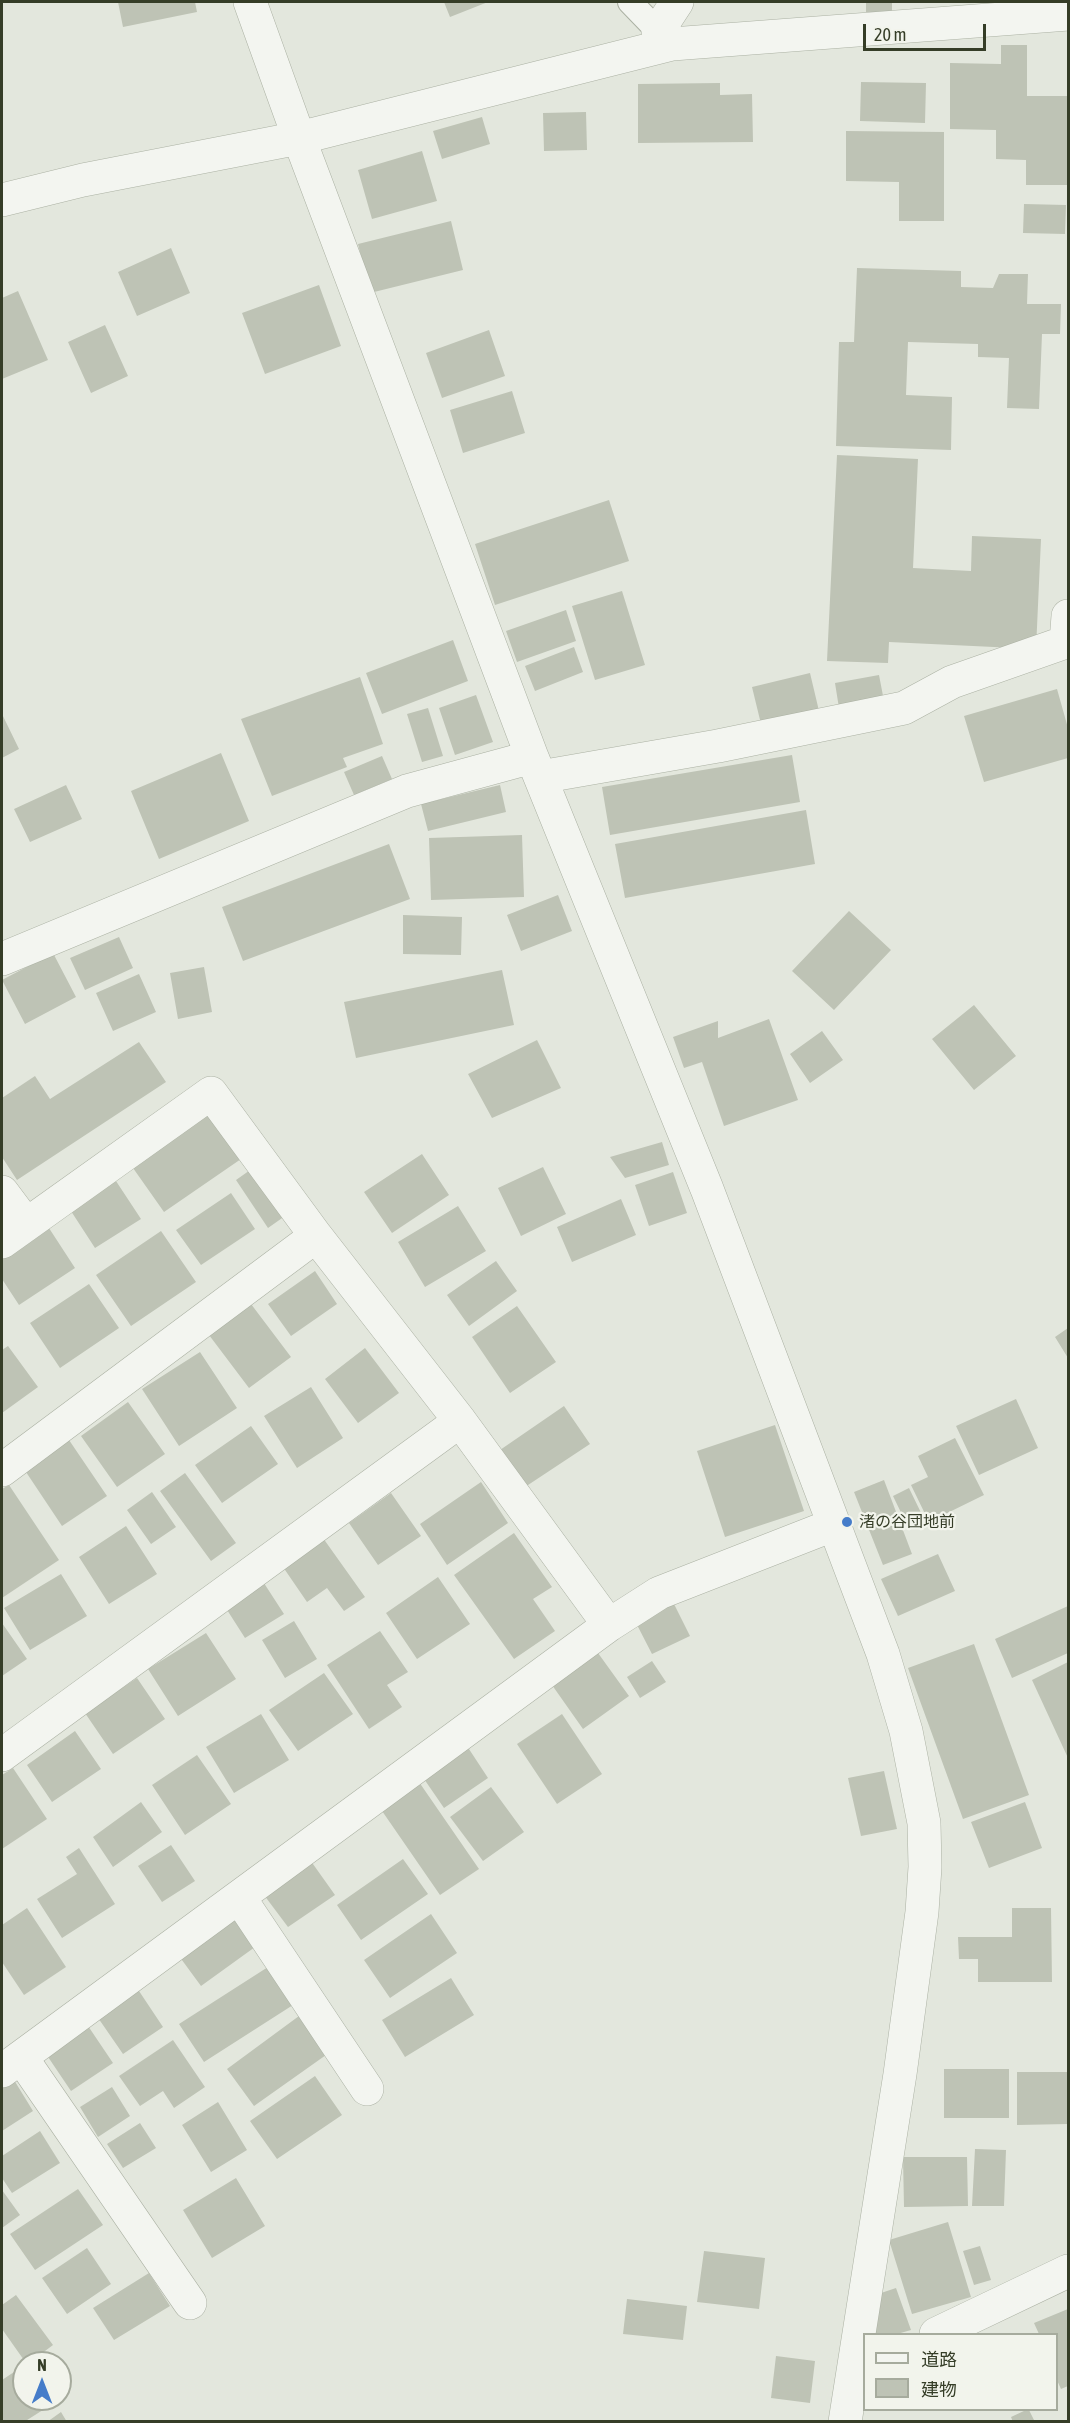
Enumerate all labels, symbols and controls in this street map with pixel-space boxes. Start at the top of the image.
scale bar [866,12,989,50]
text: 20 m [874,24,906,45]
place label: 渚の谷団地前 [859,1512,955,1532]
marker: 渚の谷団地前 [840,1515,854,1529]
legend [863,2333,1058,2411]
text: 道路 [921,2349,957,2370]
north arrow [12,2351,72,2411]
text: N [37,2356,47,2374]
text: 建物 [921,2379,957,2400]

